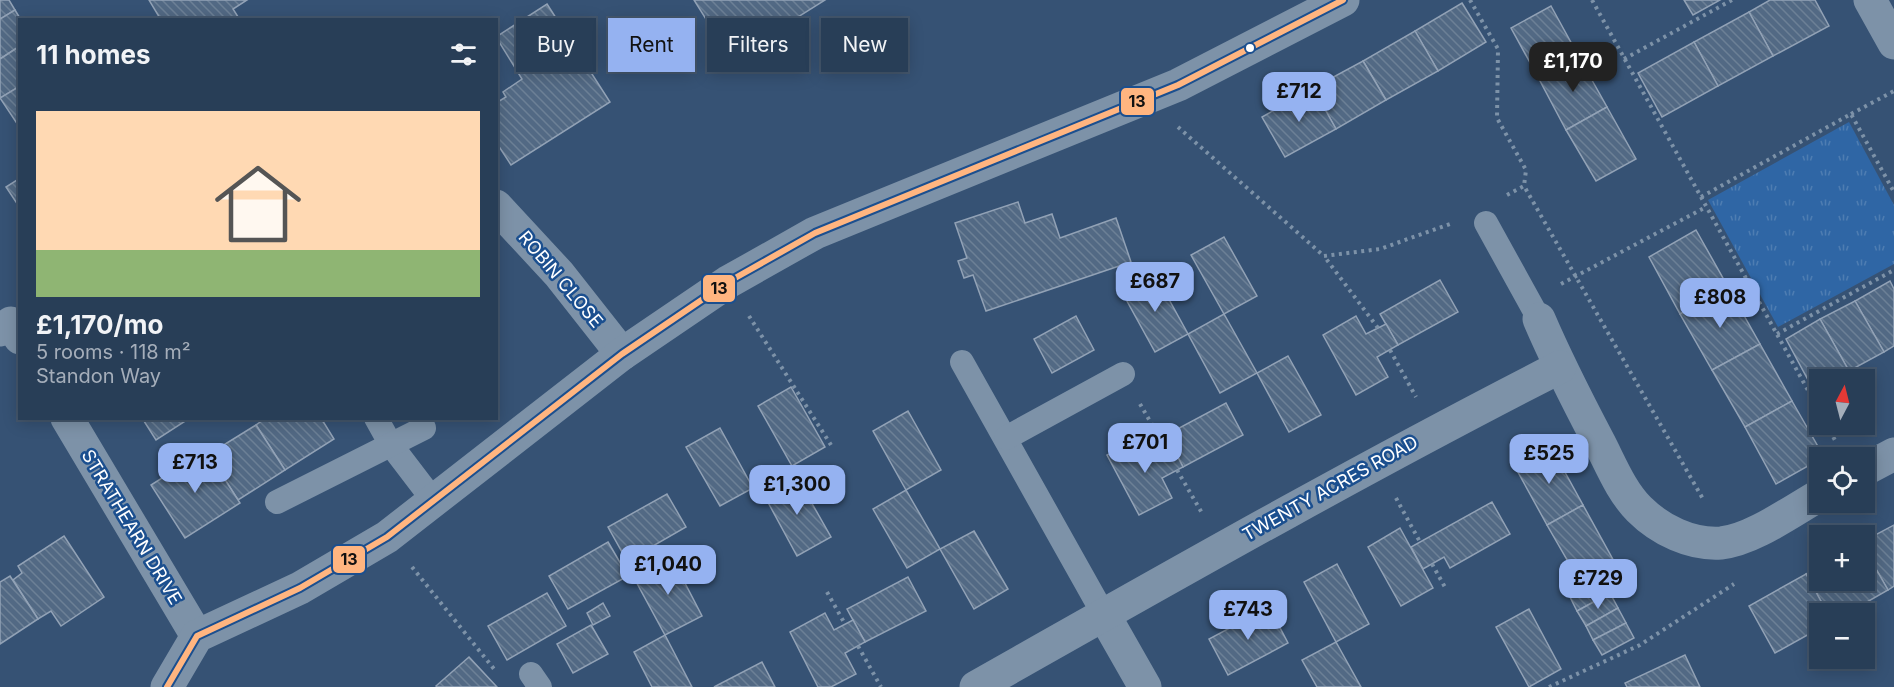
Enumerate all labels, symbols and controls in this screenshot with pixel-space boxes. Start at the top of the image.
chip: Buy [516,18,596,72]
chip: Rent [608,18,695,72]
chip: Filters [707,18,809,72]
chip: New [821,18,908,72]
icon: filters [447,38,480,71]
text: 11 homes [36,39,151,70]
unlabelled marker [1244,42,1256,54]
pin: £1,170 [1524,42,1622,93]
text: £1,170 [1543,49,1603,73]
pin: £712 [1263,72,1335,123]
text: £712 [1276,79,1322,103]
line badge: 13 [1120,87,1155,116]
text: 13 [1128,91,1146,111]
icon: home [204,150,312,258]
street label: ROBIN CLOSE [515,226,607,332]
pin: £687 [1119,262,1191,313]
text: £687 [1130,269,1180,293]
line badge: 13 [702,274,736,303]
text: 13 [710,278,728,298]
pin: £808 [1684,278,1756,329]
text: £808 [1694,285,1746,309]
text: £1,170/mo [36,309,163,340]
text: 5 rooms · 118 m² [36,340,191,364]
text: Standon Way [36,364,161,388]
north arrow [1809,369,1875,435]
map controls [1809,369,1875,669]
pin: £701 [1109,423,1181,474]
text: £701 [1122,430,1168,454]
street label: TWENTY ACRES ROAD [1239,431,1421,545]
pin: £525 [1513,434,1585,485]
text: £525 [1524,441,1574,465]
pin: £713 [159,443,231,494]
street label: STRATHEARN DRIVE [77,446,187,608]
button: locate [1809,447,1875,513]
text: £713 [172,450,218,474]
pin: £1,300 [748,465,846,516]
text: £1,300 [763,472,831,496]
button: + [1809,525,1875,591]
line badge: 13 [332,545,366,574]
pin: £1,040 [619,545,717,596]
text: 13 [340,549,358,569]
text: £1,040 [634,552,702,576]
pin: £729 [1562,559,1634,610]
text: £729 [1573,566,1623,590]
pin: £743 [1212,590,1284,641]
text: £743 [1223,597,1273,621]
button: − [1809,603,1875,669]

